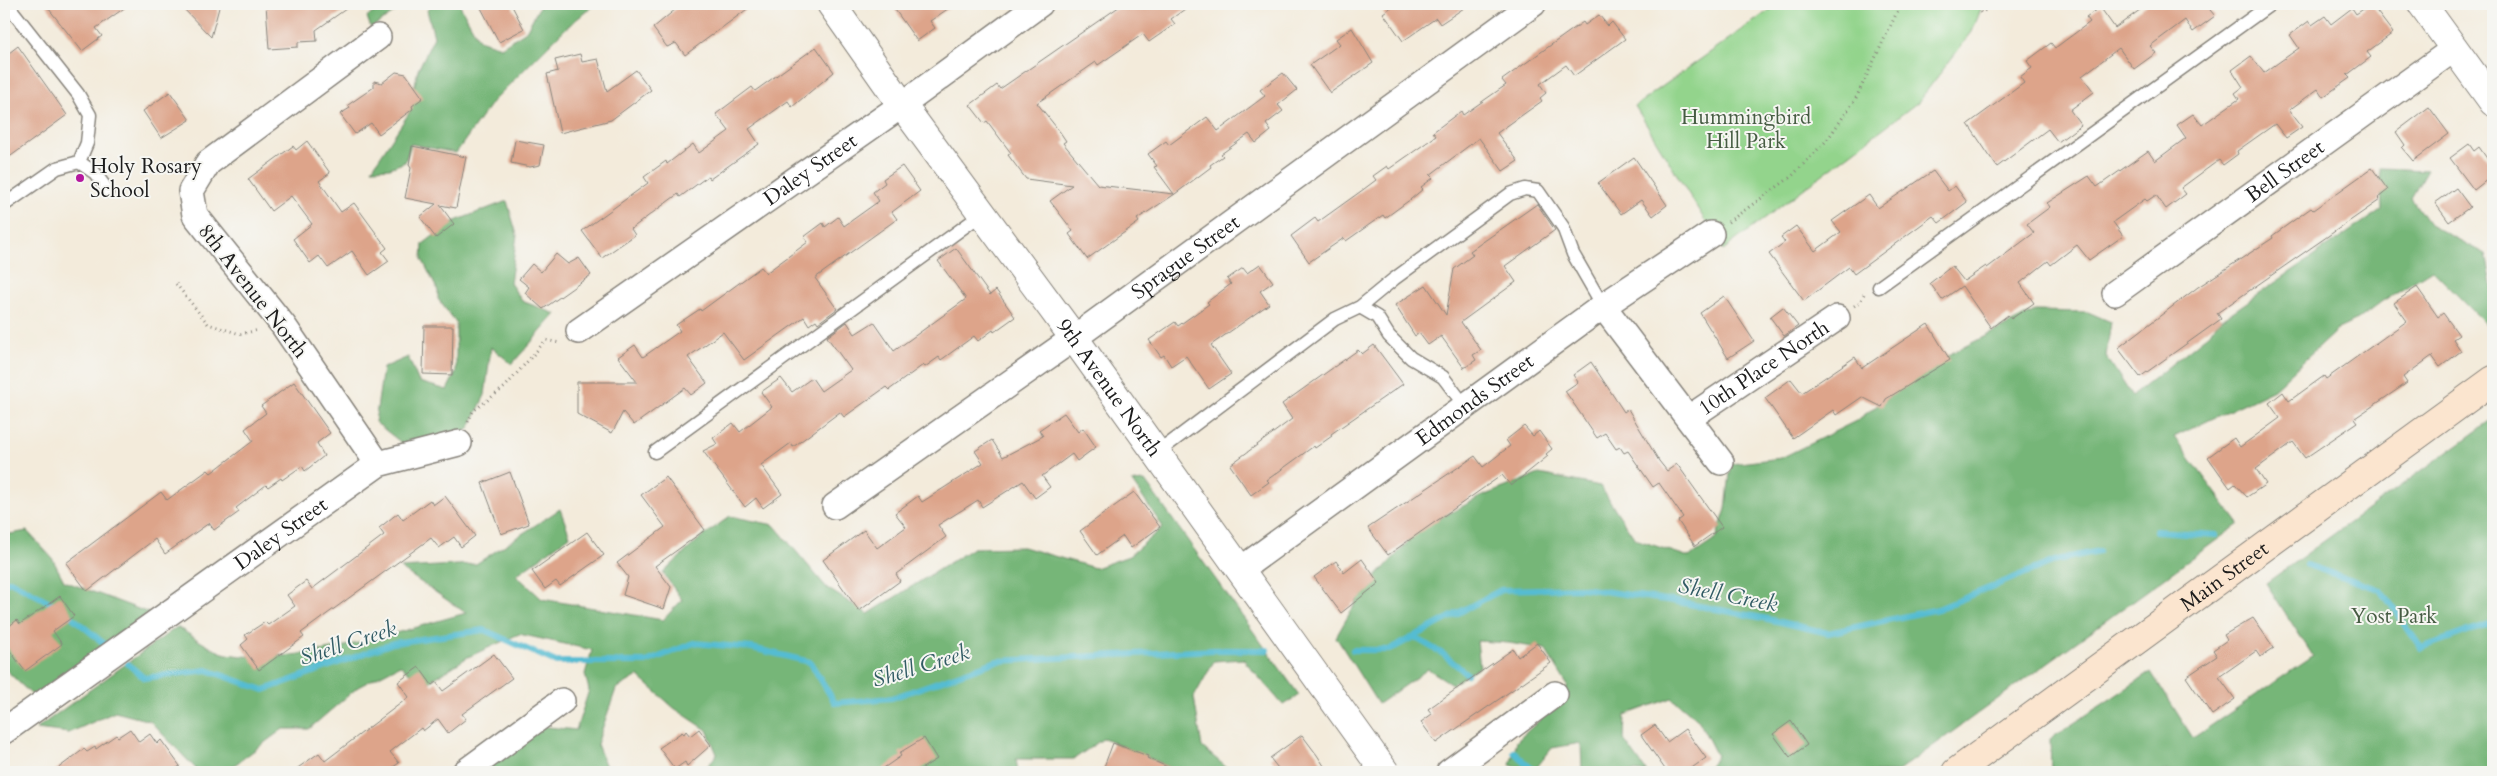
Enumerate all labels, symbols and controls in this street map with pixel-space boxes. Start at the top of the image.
park label: Hummingbird Hill Park [1681,103,1811,156]
street label: Daley Street [757,126,863,212]
street label: Bell Street [2239,132,2330,209]
place label: Holy Rosary School [90,152,202,205]
marker: Holy Rosary School [74,172,86,184]
street label: Sprague Street [1125,207,1246,306]
street label: 8th Avenue North [191,218,315,365]
street label: 9th Avenue North [1050,313,1169,463]
street label: 10th Place North [1692,313,1835,422]
street label: Edmonds Street [1410,346,1540,452]
street label: Daley Street [228,490,334,577]
street label: Main Street [2174,534,2275,618]
water label: Shell Creek [1676,571,1780,619]
park label: Yost Park [2351,602,2438,631]
water label: Shell Creek [296,613,400,673]
water label: Shell Creek [869,637,973,695]

